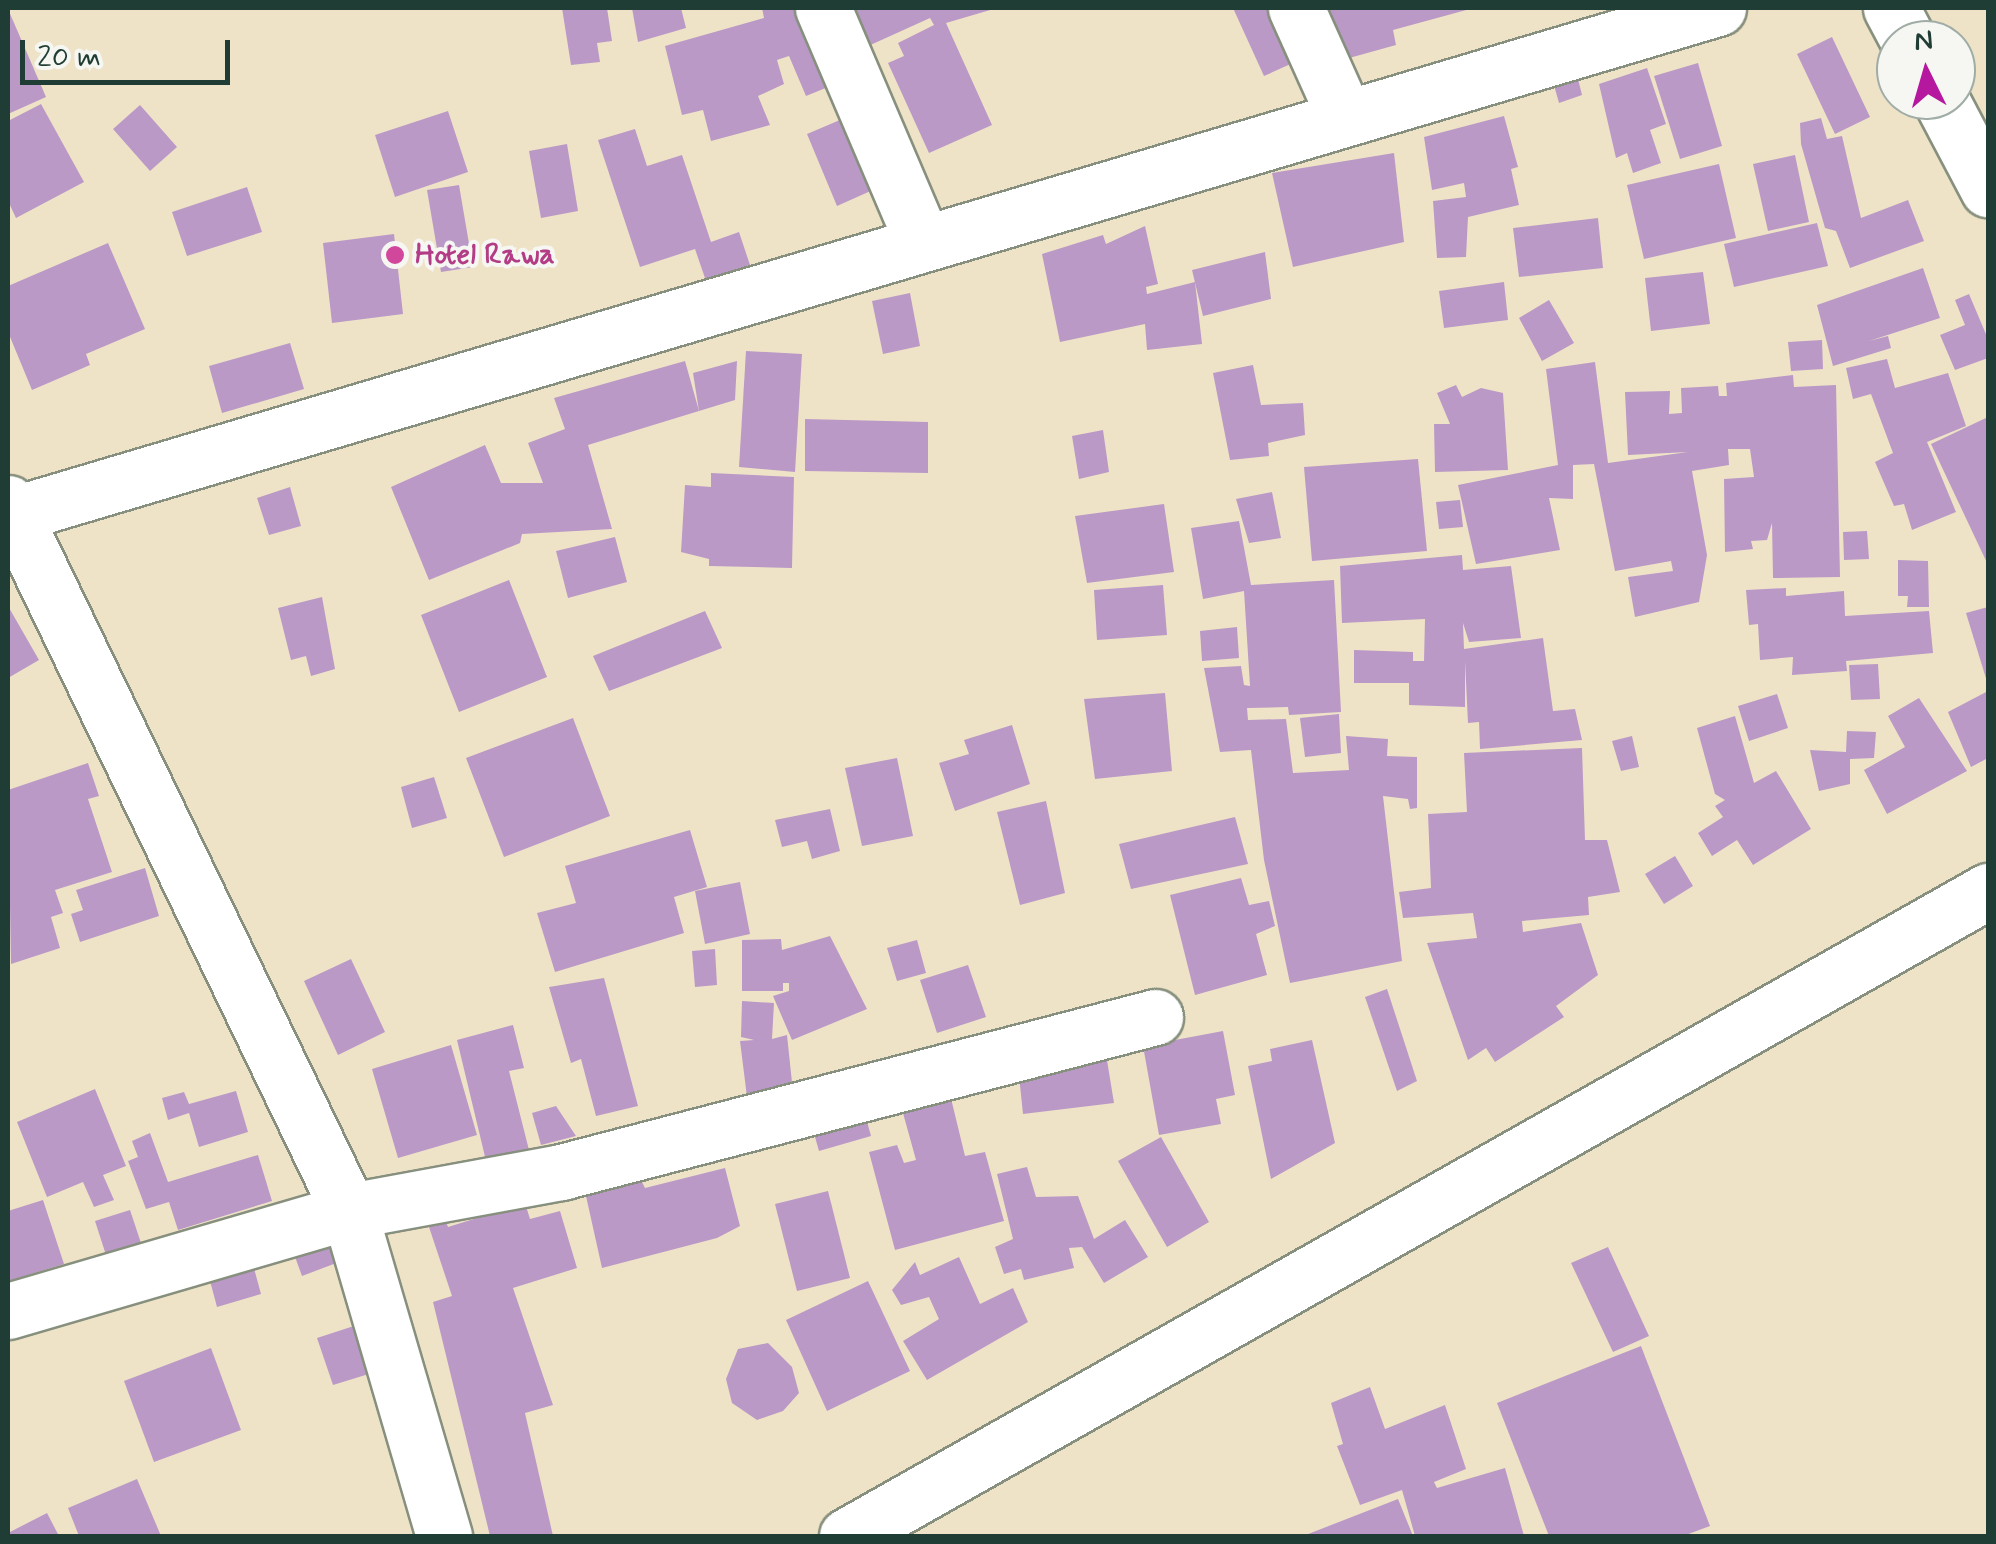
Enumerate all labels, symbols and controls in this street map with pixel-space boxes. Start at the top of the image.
scale bar [25,20,235,82]
north arrow [1876,20,1976,120]
text: N [1913,22,1934,61]
text: 20 m [37,38,101,77]
place label: Hotel Rawa [415,237,551,273]
marker: Hotel Rawa [384,244,406,266]

